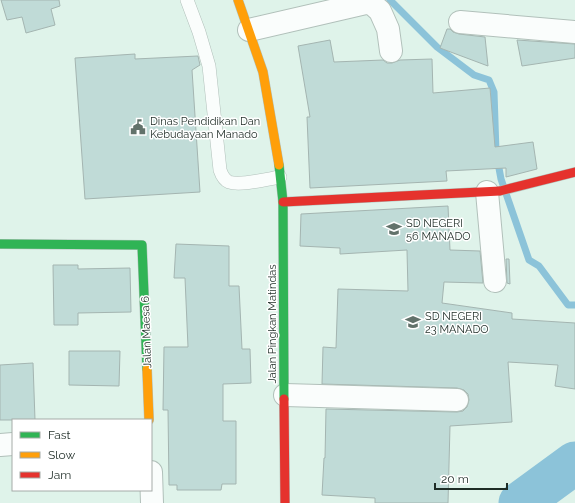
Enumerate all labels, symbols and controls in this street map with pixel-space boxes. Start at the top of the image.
place label: Dinas Pendidikan Dan Kebudayaan Manado [150,115,260,141]
public building icon: Dinas Pendidikan Dan Kebudayaan Manado [129,118,147,136]
place label: SD NEGERI 56 MANADO [406,217,471,243]
school or university icon: SD NEGERI 56 MANADO [385,220,403,238]
street label: Jalan Pingkan Matindas [266,264,279,384]
street label: Jalan Maesa 6 [139,295,154,368]
place label: SD NEGERI 23 MANADO [425,310,489,336]
school or university icon: SD NEGERI 23 MANADO [404,313,422,331]
legend [12,419,152,491]
text: Fast [48,428,71,442]
text: Slow [48,448,75,462]
scale bar [435,465,507,491]
text: Jam [48,468,71,482]
text: 20 m [441,472,469,486]

